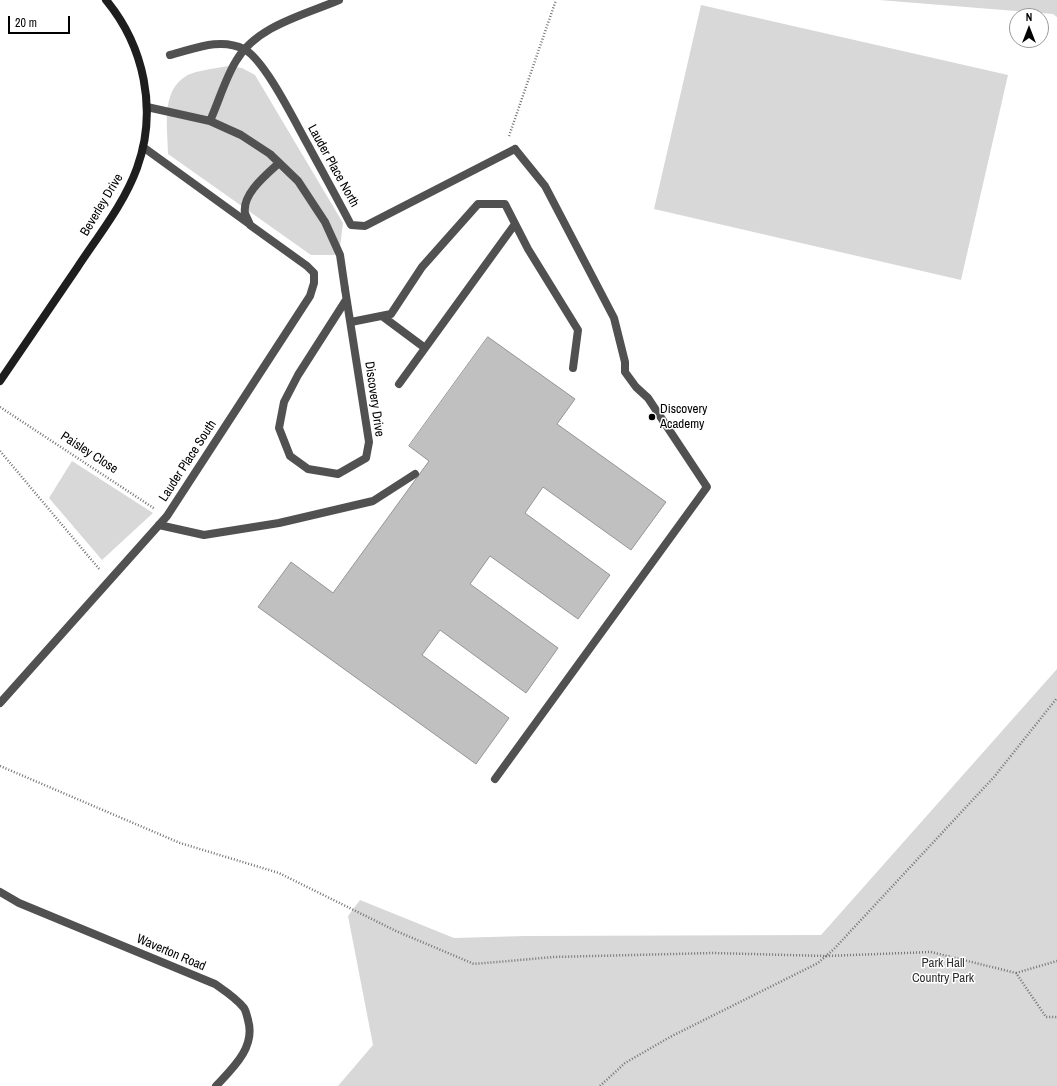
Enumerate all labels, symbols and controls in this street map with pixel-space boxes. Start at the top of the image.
scale bar [10,8,72,34]
north arrow [1009,8,1049,48]
text: N [1026,10,1032,24]
text: 20 m [15,15,37,31]
street label: Lauder Place North [304,122,362,210]
street label: Beverley Drive [77,171,127,239]
street label: Discovery Drive [361,360,387,438]
place label: Discovery Academy [660,402,707,433]
marker: Discovery Academy [647,412,657,422]
street label: Lauder Place South [156,417,220,505]
street label: Paisley Close [57,429,121,477]
street label: Waverton Road [134,931,208,975]
park label: Park Hall Country Park [912,956,974,987]

